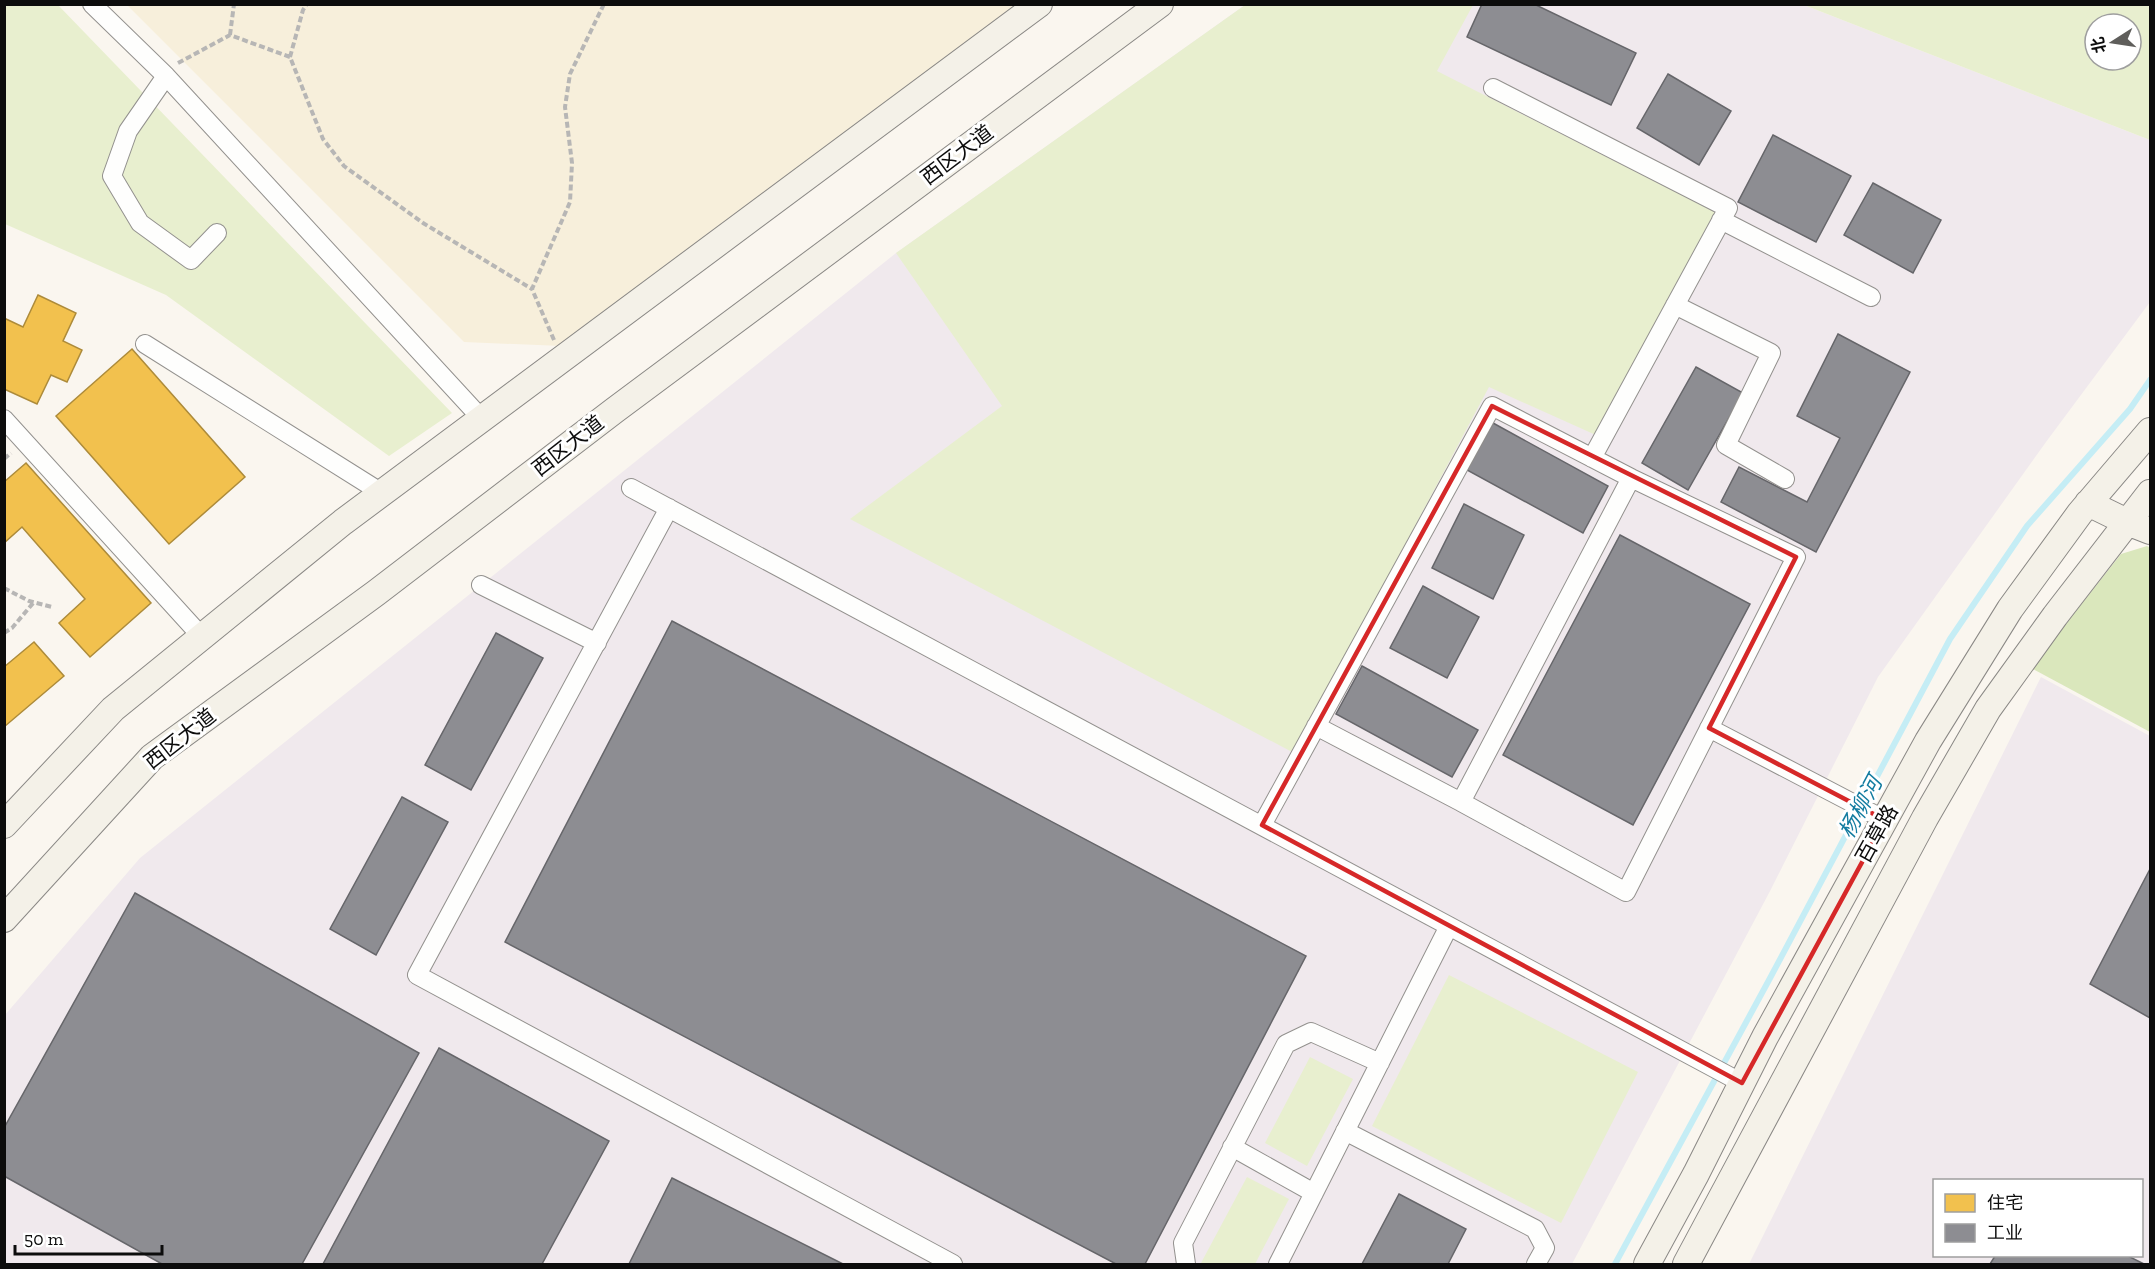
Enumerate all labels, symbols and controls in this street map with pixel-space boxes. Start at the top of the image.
north arrow [2083,12,2143,72]
text: 北 [2088,35,2110,55]
street label: 西区大道 [916,119,998,190]
street label: 西区大道 [527,410,608,481]
street label: 西区大道 [139,703,220,774]
water label: 杨柳河 [1833,768,1890,843]
street label: 百草路 [1850,800,1903,867]
legend [1933,1179,2143,1257]
text: 住宅 [1987,1192,2023,1214]
scale bar [15,1218,162,1256]
text: 工业 [1987,1222,2023,1244]
text: 50 m [24,1228,64,1250]

